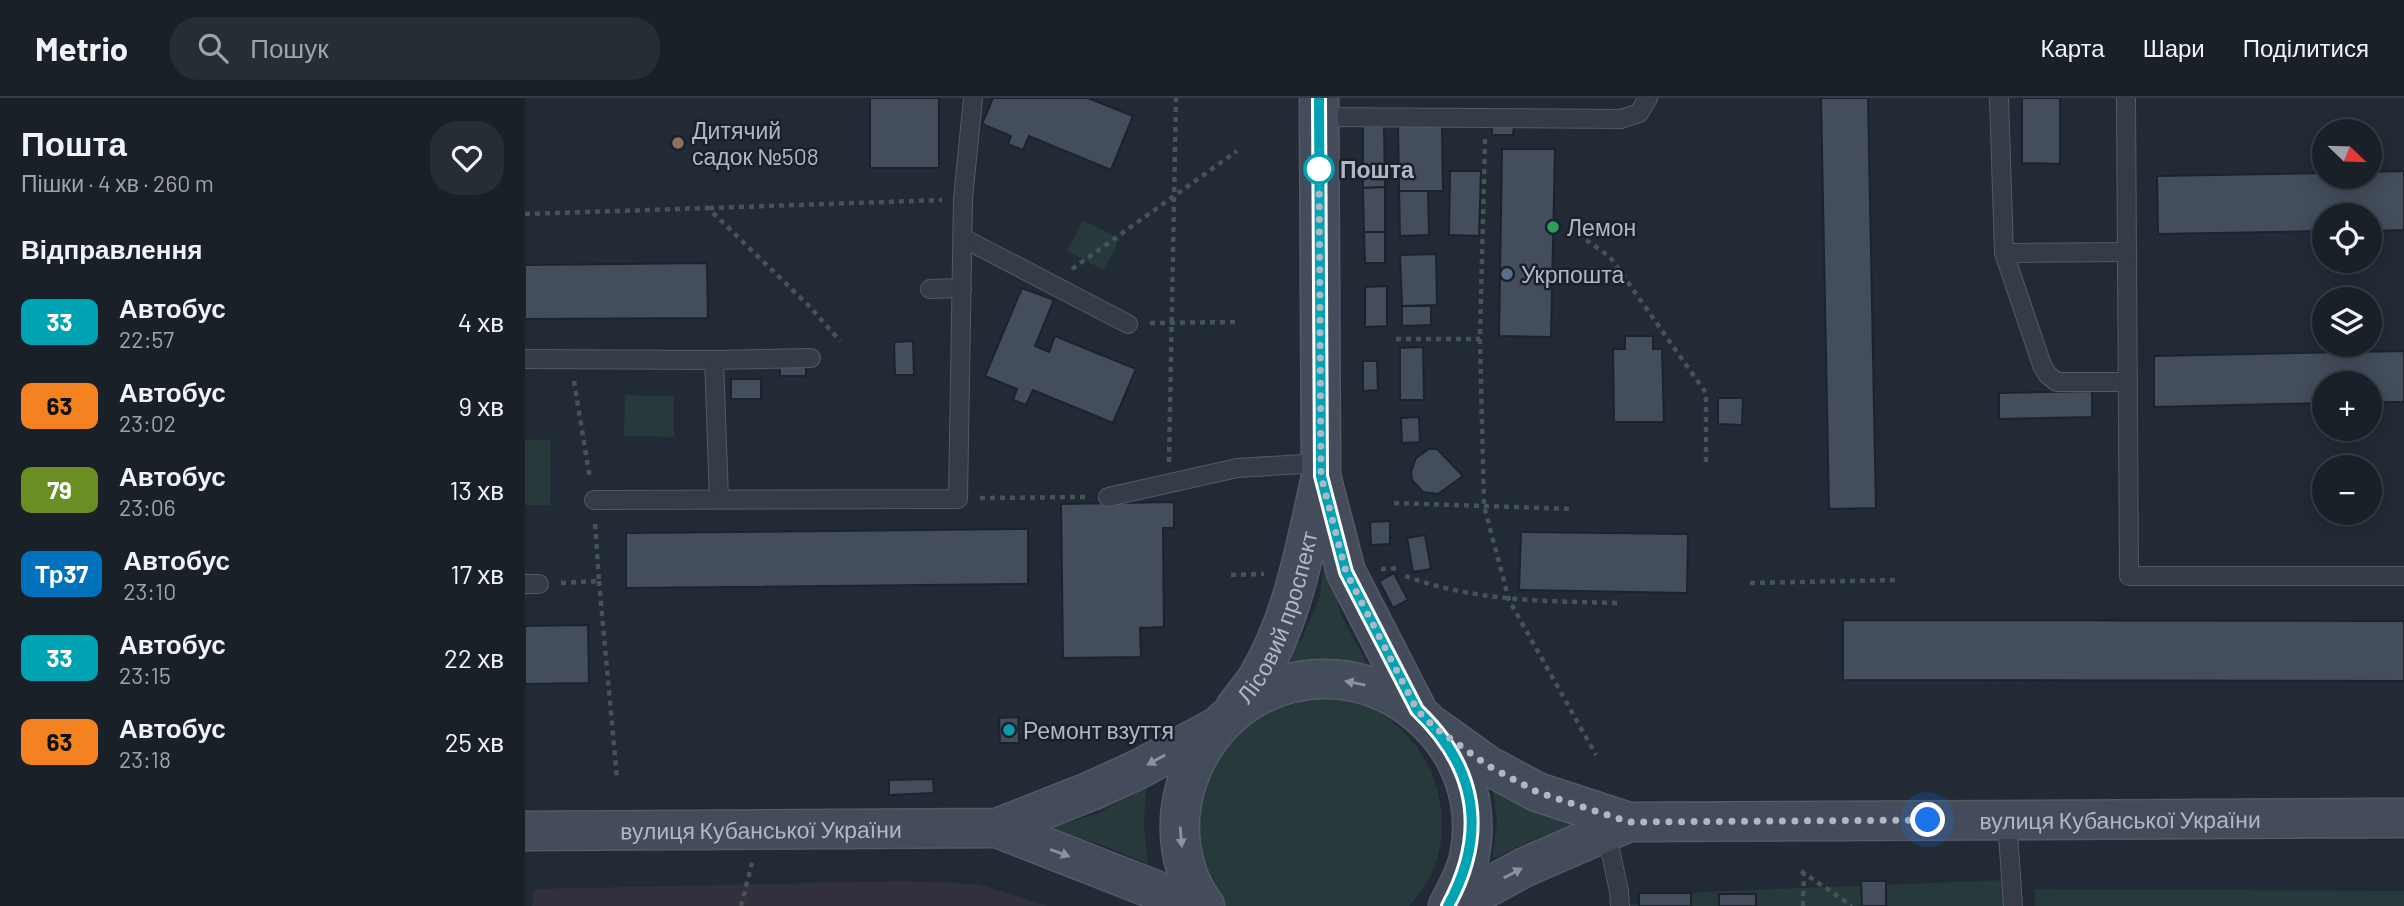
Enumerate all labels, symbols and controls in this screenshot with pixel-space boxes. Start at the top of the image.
search box [170,17,660,80]
text: Metrio [35,28,128,68]
icon: search [194,29,232,67]
text: Пошук [250,32,329,63]
text: Карта [2040,33,2105,62]
text: Шари [2143,33,2205,62]
text: Поділитися [2243,33,2369,62]
place label: Дитячий садок №508 [692,116,819,170]
north arrow [2312,119,2382,189]
map controls [2312,119,2382,525]
button: heart [430,121,504,195]
text: Пошта [21,123,127,163]
marker: Дитячий садок №508 [670,135,686,151]
marker: Пошта [1304,154,1334,184]
place label: Пошта [1340,155,1414,183]
text: Пішки · 4 хв · 260 m [21,169,214,197]
button: locate [2312,203,2382,273]
place label: Лемон [1567,213,1636,241]
marker: Лемон [1545,219,1561,235]
text: Відправлення [21,233,202,264]
place label: Укрпошта [1521,260,1624,288]
marker: Укрпошта [1499,266,1515,282]
button: layers [2312,287,2382,357]
text: Автобус [119,292,226,323]
text: 4 хв [458,306,504,337]
text: 33 [47,307,72,336]
text: 22:57 [119,325,174,353]
button: + [2312,371,2382,441]
text: Автобус [119,376,226,407]
text: 9 хв [458,390,504,421]
text: 63 [47,391,72,420]
text: 23:02 [119,409,176,437]
button: − [2312,455,2382,525]
text: Автобус [119,460,226,491]
text: 13 хв [449,474,504,505]
text: 79 [47,475,72,504]
text: 23:06 [119,493,176,521]
street label: Лісовий проспект [1230,528,1323,708]
text: Автобус [123,544,230,575]
text: 17 хв [451,558,504,589]
text: Тр37 [35,559,88,588]
text: 23:10 [123,577,176,605]
text: Автобус [119,628,226,659]
text: 22 хв [444,642,504,673]
text: 33 [47,643,72,672]
text: 23:15 [119,661,171,689]
one-way arrow [1344,678,1366,689]
text: Автобус [119,712,226,743]
place label: Ремонт взуття [1023,716,1174,744]
marker: Ремонт взуття [1001,722,1017,738]
text: 25 хв [445,726,504,757]
text: 63 [47,727,72,756]
text: 23:18 [119,745,171,773]
one-way arrow [1146,754,1165,766]
your location [1910,802,1945,837]
street label: вулиця Кубанської України [1979,805,2261,834]
street label: вулиця Кубанської України [620,815,902,844]
one-way arrow [1176,826,1187,848]
one-way arrow [1049,848,1070,859]
one-way arrow [1503,868,1523,879]

